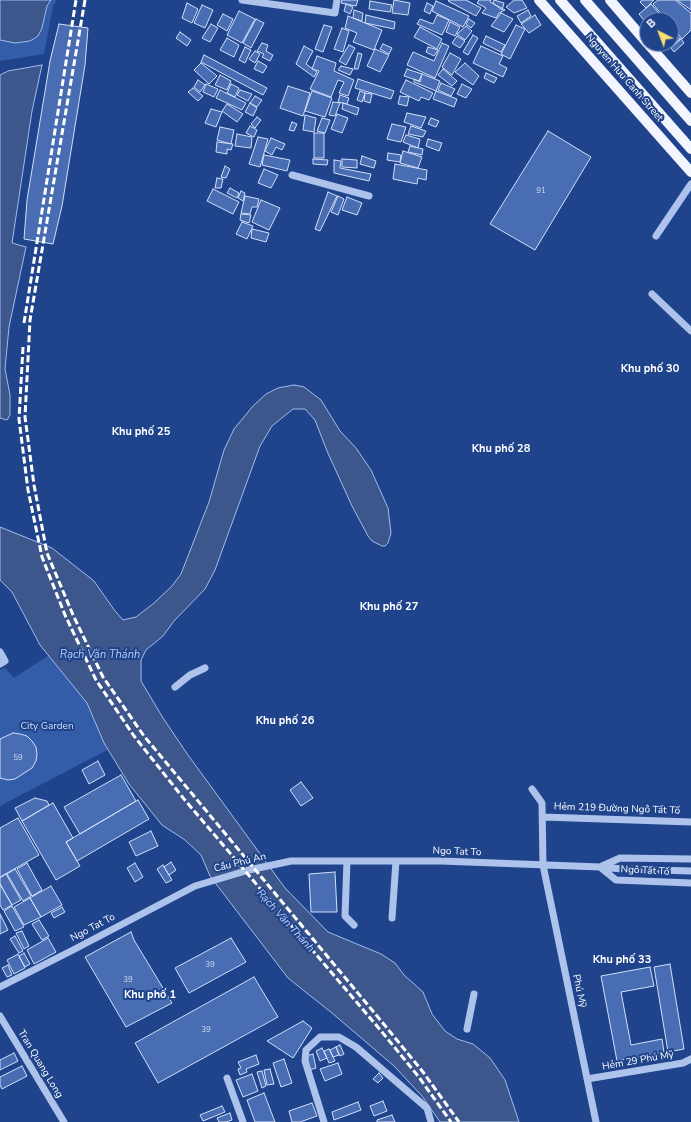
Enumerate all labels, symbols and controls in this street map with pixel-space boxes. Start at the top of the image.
north arrow [639,12,679,52]
text: B [643,15,659,32]
street label: Nguyen Huu Canh Street [583,32,665,124]
house number: 91 [536,186,546,196]
district label: Khu phố 30 [621,362,679,376]
district label: Khu phố 25 [112,425,170,439]
district label: Khu phố 28 [472,442,530,456]
district label: Khu phố 27 [360,600,418,614]
water label: Rạch Văn Thánh [60,648,140,662]
district label: Khu phố 26 [256,714,314,728]
park label: City Garden [20,721,74,733]
house number: 59 [13,753,23,763]
street label: Hẻm 219 Đường Ngô Tất Tố [554,801,680,817]
street label: Ngo Tat To [432,845,482,859]
street label: Cầu Phú An [213,851,267,875]
street label: Ngô Tất Tố [620,864,670,878]
water label: Rạch Văn Thánh [253,887,317,955]
street label: Ngo Tat To [69,911,117,945]
district label: Khu phố 33 [593,953,651,967]
house number: 39 [205,960,215,970]
street label: Phú Mỹ [570,973,588,1009]
house number: 39 [123,975,133,985]
district label: Khu phố 1 [124,988,176,1002]
house number: 39 [201,1025,211,1035]
street label: Tran Quang Long [15,1028,65,1100]
street label: Hẻm 29 Phú Mỹ [601,1049,675,1073]

